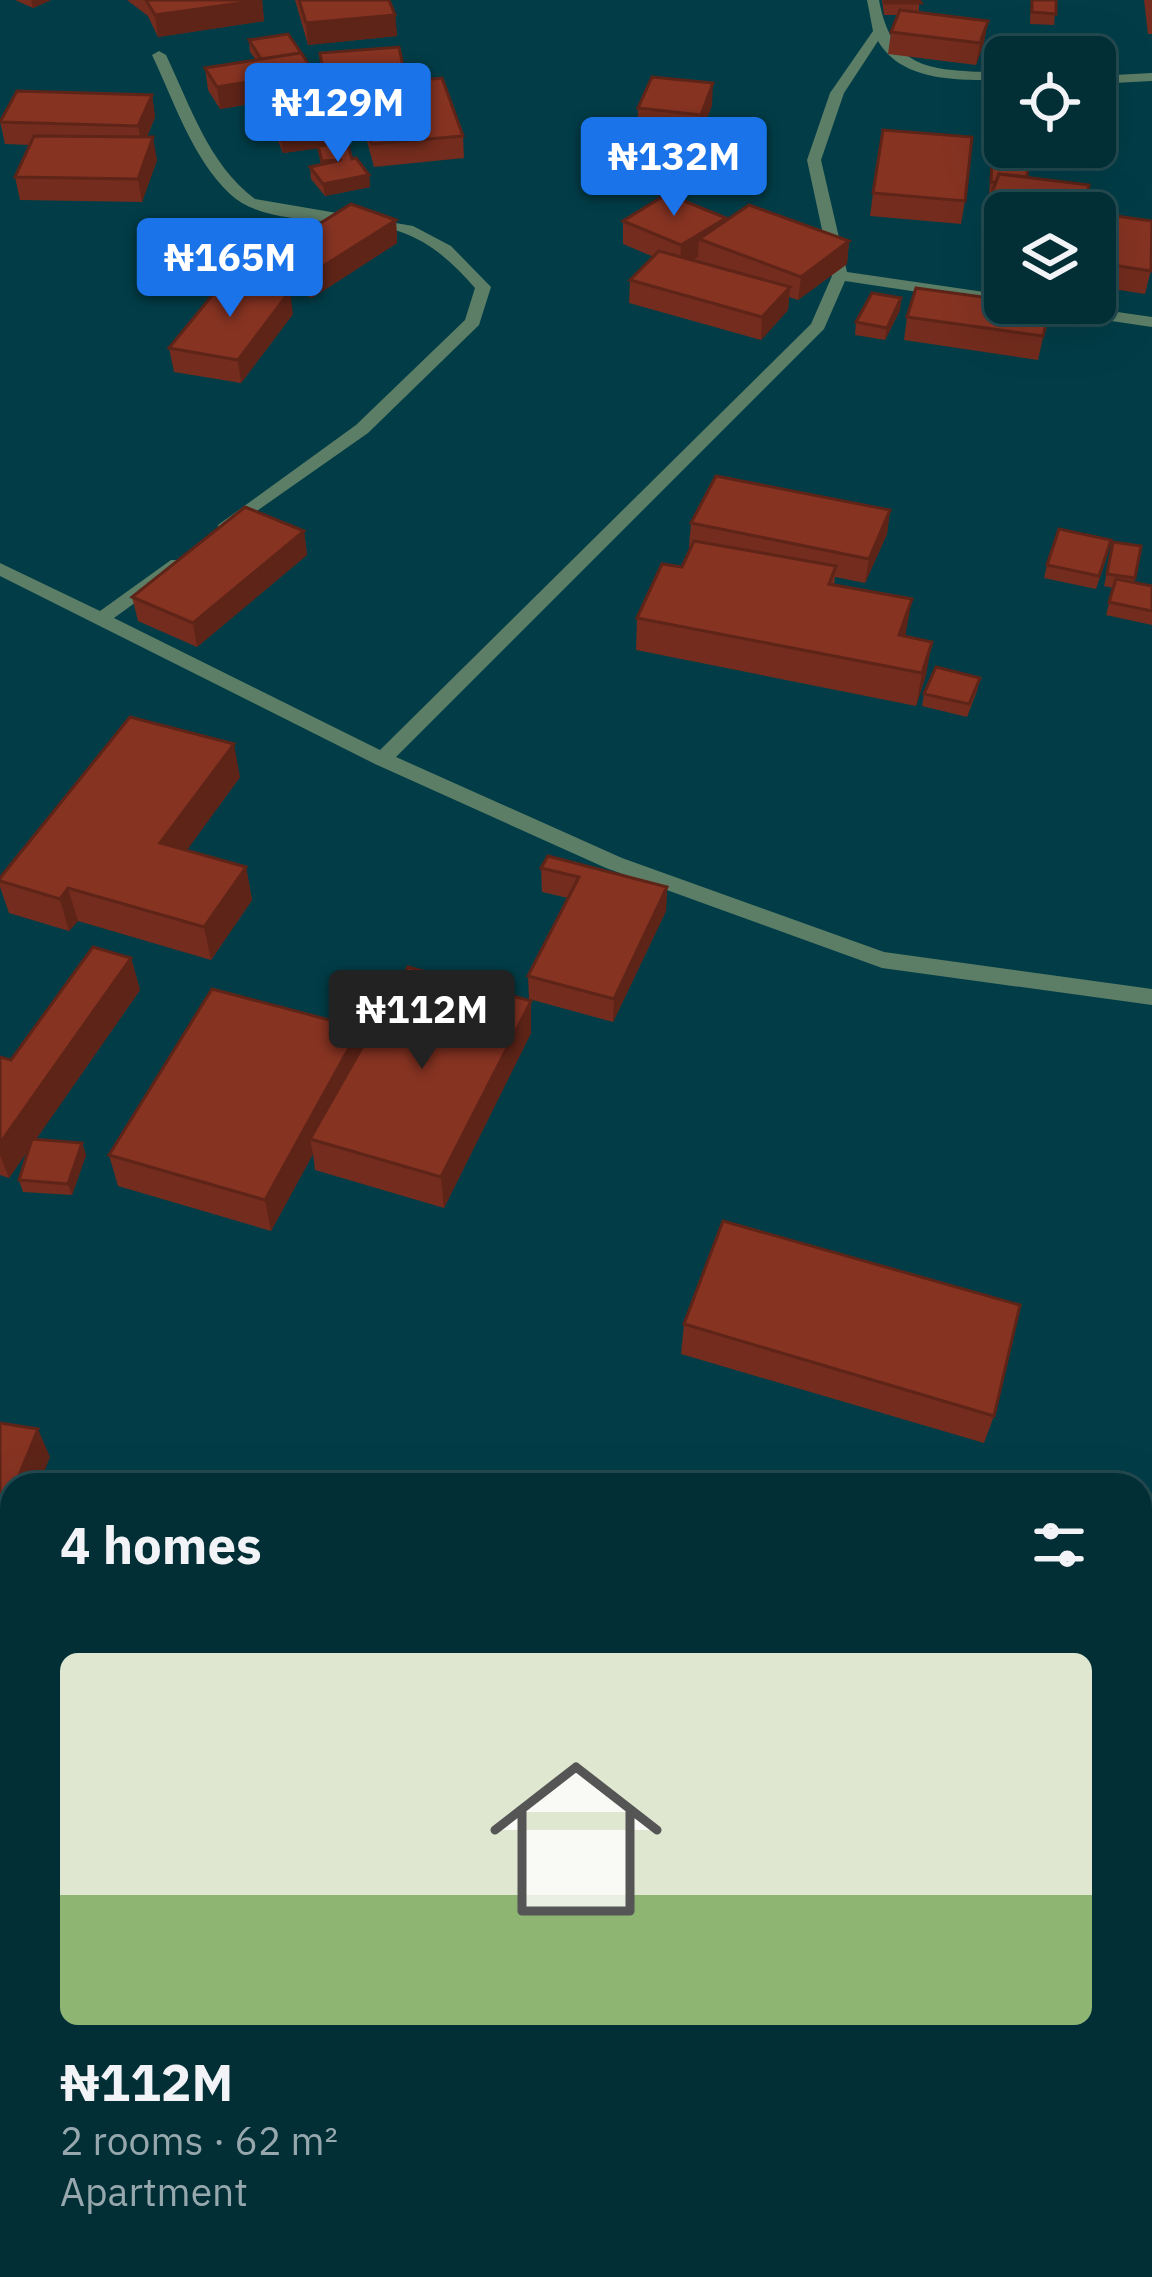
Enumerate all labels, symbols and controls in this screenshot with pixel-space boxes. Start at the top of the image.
map controls [984,36,1116,324]
button: locate [984,36,1116,168]
pin: ₦129M [254,63,422,165]
text: ₦129M [272,76,404,127]
pin: ₦132M [590,117,758,219]
text: ₦132M [608,130,740,181]
button: layers [984,192,1116,324]
pin: ₦165M [146,218,314,320]
text: ₦165M [164,231,296,282]
pin: ₦112M [338,970,506,1072]
text: ₦112M [356,983,488,1034]
text: 4 homes [60,1512,262,1578]
icon: filters [1026,1512,1092,1578]
icon: home [468,1731,684,1947]
text: ₦112M [60,2049,233,2115]
text: 2 rooms · 62 m² [60,2115,338,2166]
text: Apartment [60,2166,248,2217]

